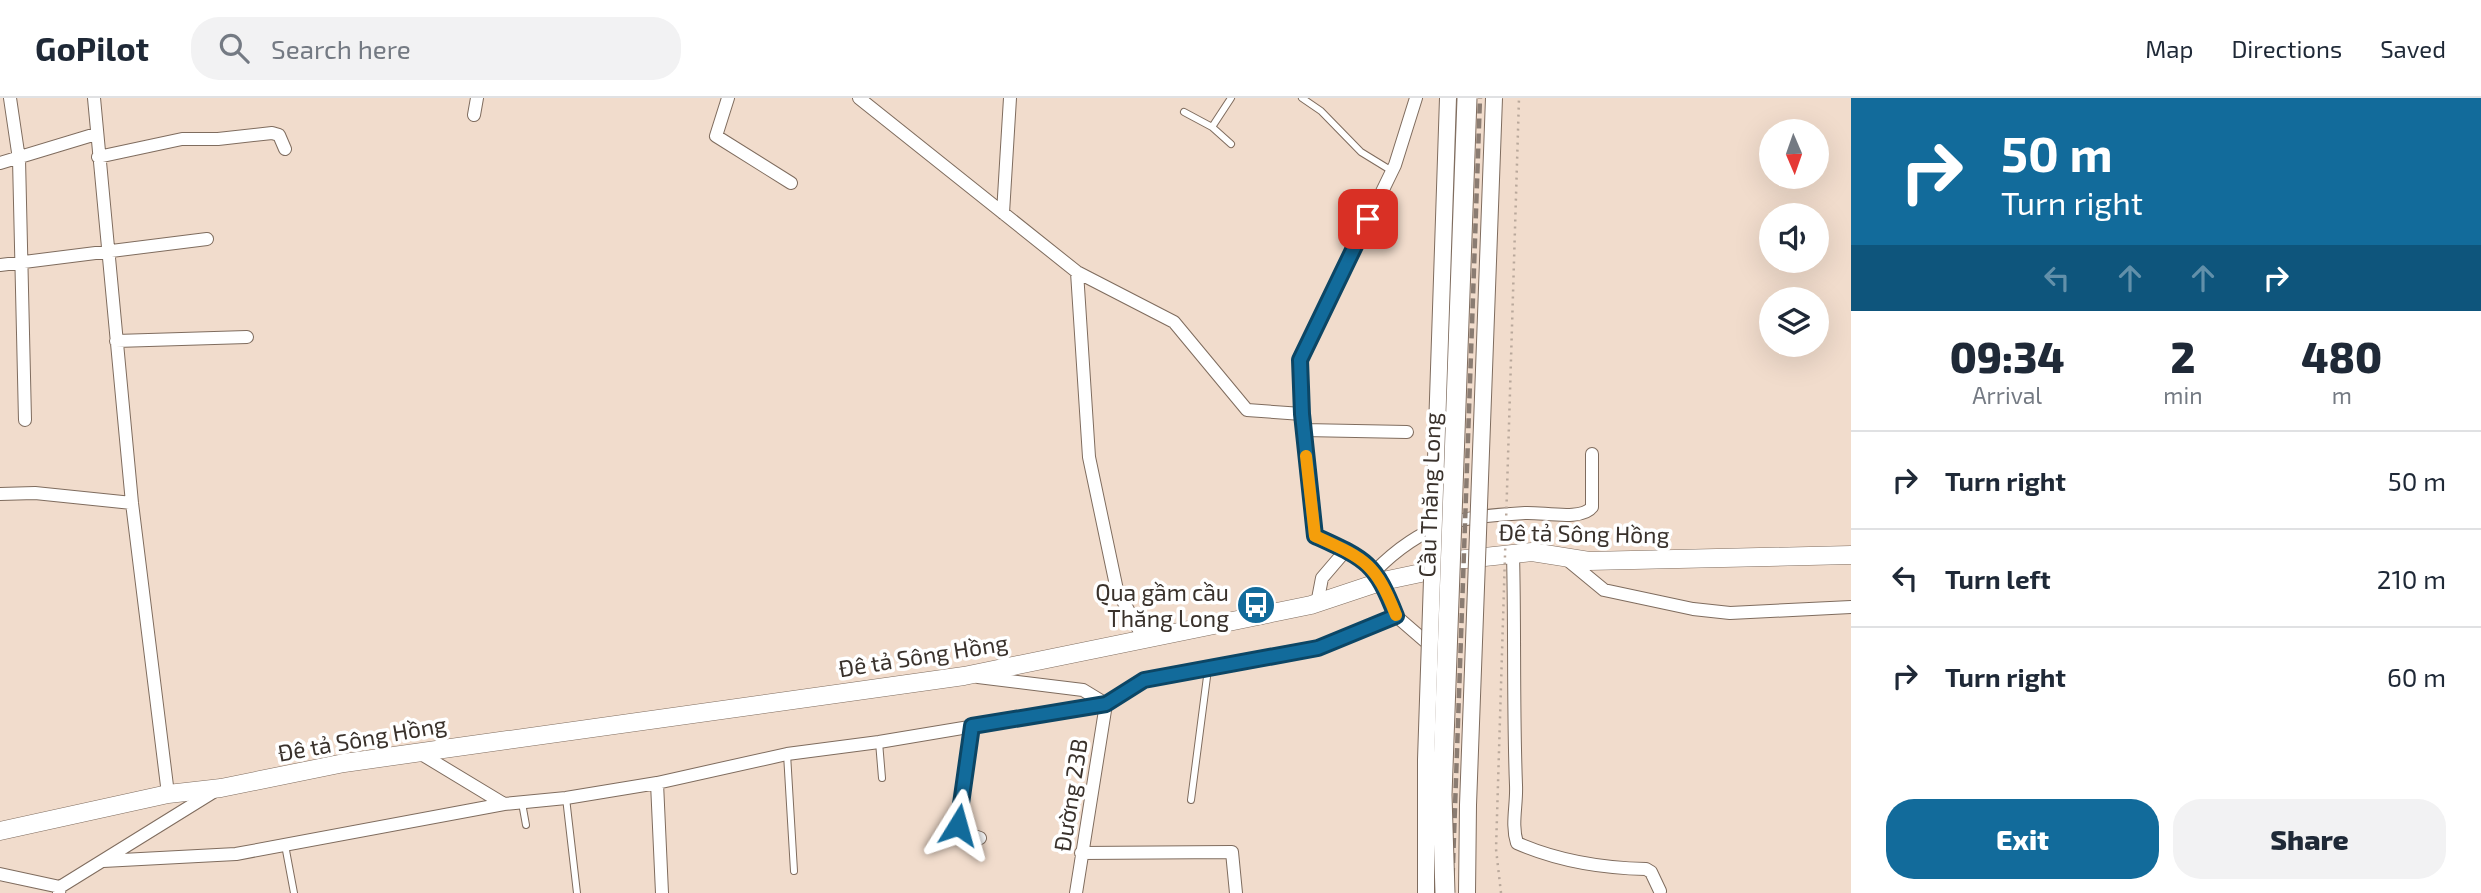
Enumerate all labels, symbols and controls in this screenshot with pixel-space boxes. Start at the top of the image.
search box [191,17,681,80]
text: GoPilot [35,28,149,68]
icon: search [215,29,253,67]
text: Search here [271,33,411,64]
text: Map [2145,34,2193,63]
text: Directions [2231,34,2342,63]
text: Saved [2380,34,2446,63]
north arrow [1759,119,1829,189]
map controls [1759,119,1829,357]
text: 50 m [2001,123,2113,182]
icon: right [1886,126,1977,217]
text: Turn right [2001,183,2143,221]
pin [1338,189,1398,249]
icon: arrive [1349,200,1387,238]
button: sound [1759,203,1829,273]
icon: left [2038,259,2076,297]
icon: ahead [2111,259,2149,297]
icon: ahead [2184,259,2222,297]
icon: right [2257,259,2295,297]
button: layers [1759,287,1829,357]
text: 09:34 [1950,331,2065,381]
text: 2 [2171,331,2195,381]
text: 480 [2301,331,2382,381]
text: Arrival [1972,381,2042,409]
text: min [2163,381,2203,409]
text: m [2332,381,2352,409]
street label: Cầu Thăng Long [1412,412,1446,578]
icon: right [1886,461,1924,499]
text: Turn right [1945,465,2066,496]
text: 50 m [2388,465,2446,496]
street label: Đê tả Sông Hồng [1498,518,1670,548]
icon: left [1886,559,1924,597]
text: Turn left [1945,563,2051,594]
text: 210 m [2377,563,2446,594]
place label: Qua gầm cầu Thăng Long [1095,578,1229,632]
bus stop icon: Qua gầm cầu Thăng Long [1235,584,1277,626]
street label: Đê tả Sông Hồng [836,628,1010,682]
icon: right [1886,657,1924,695]
text: Turn right [1945,661,2066,692]
text: 60 m [2387,661,2446,692]
street label: Đê tả Sông Hồng [275,709,449,767]
street label: Đường 23B [1047,737,1093,853]
position arrow [921,788,995,862]
button: Exit [1886,799,2159,879]
button: Share [2173,799,2446,879]

